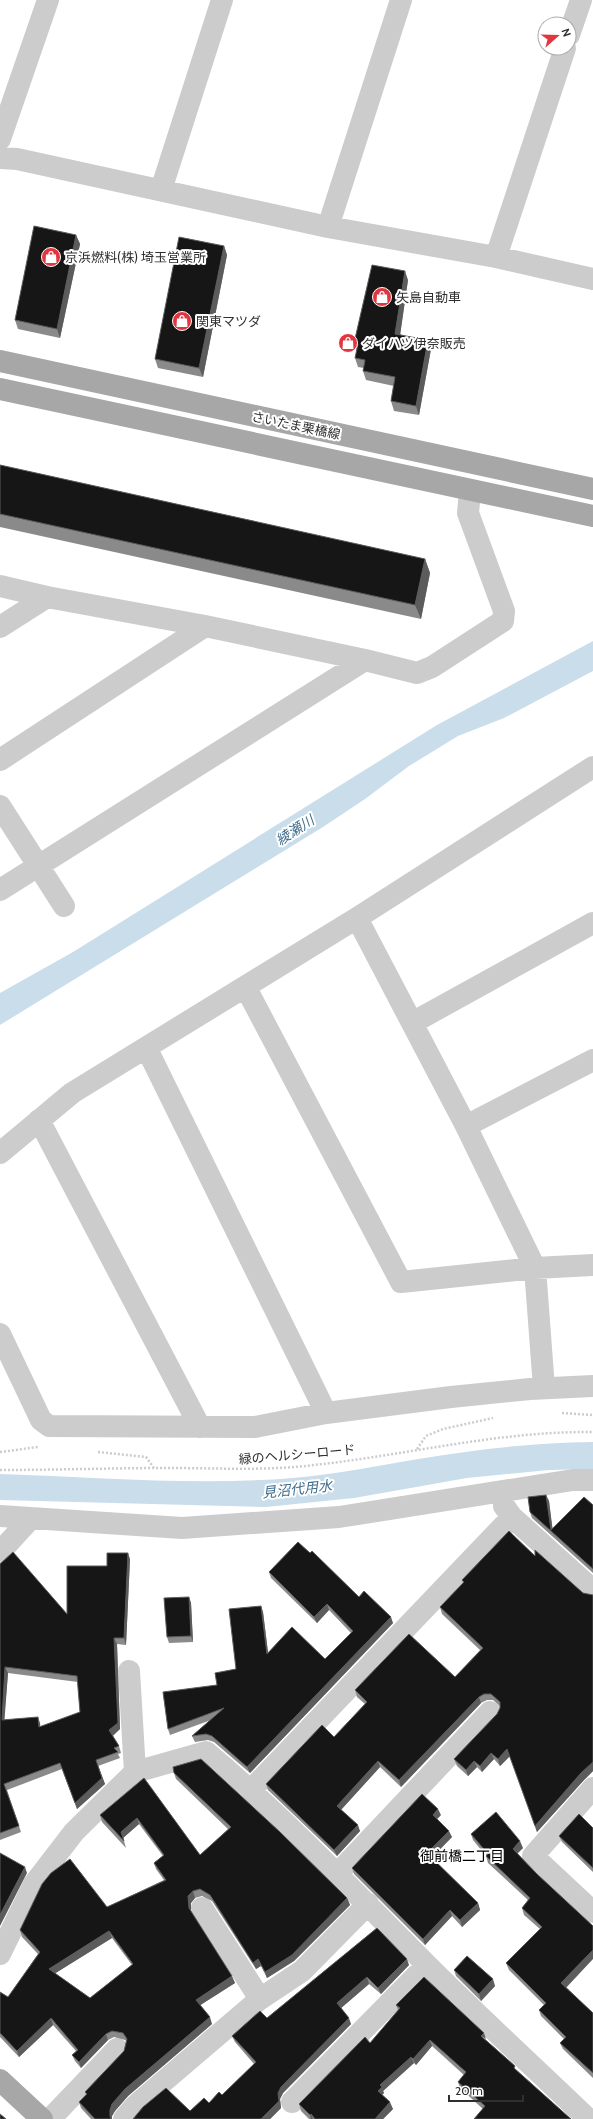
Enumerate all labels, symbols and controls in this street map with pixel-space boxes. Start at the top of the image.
north arrow [537,16,577,56]
text: N [558,27,574,39]
shop icon: 京浜燃料(株) 埼玉営業所 [40,246,62,268]
place label: 京浜燃料(株) 埼玉営業所 [65,249,206,265]
shop icon: 矢島自動車 [371,286,393,308]
place label: 矢島自動車 [396,289,461,305]
shop icon: 関東マツダ [171,310,193,332]
place label: 関東マツダ [196,313,261,329]
shop icon: ダイハツ伊奈販売 [337,332,359,354]
place label: ダイハツ伊奈販売 [362,335,466,351]
street label: さいたま栗橋線 [250,408,342,442]
water label: 綾瀬川 [272,810,319,849]
street label: 緑のヘルシーロード [238,1441,356,1467]
water label: 見沼代用水 [261,1476,335,1502]
district label: 御前橋二丁目 [420,1847,504,1865]
scale bar [449,2077,523,2103]
text: 20 m [455,2083,483,2098]

